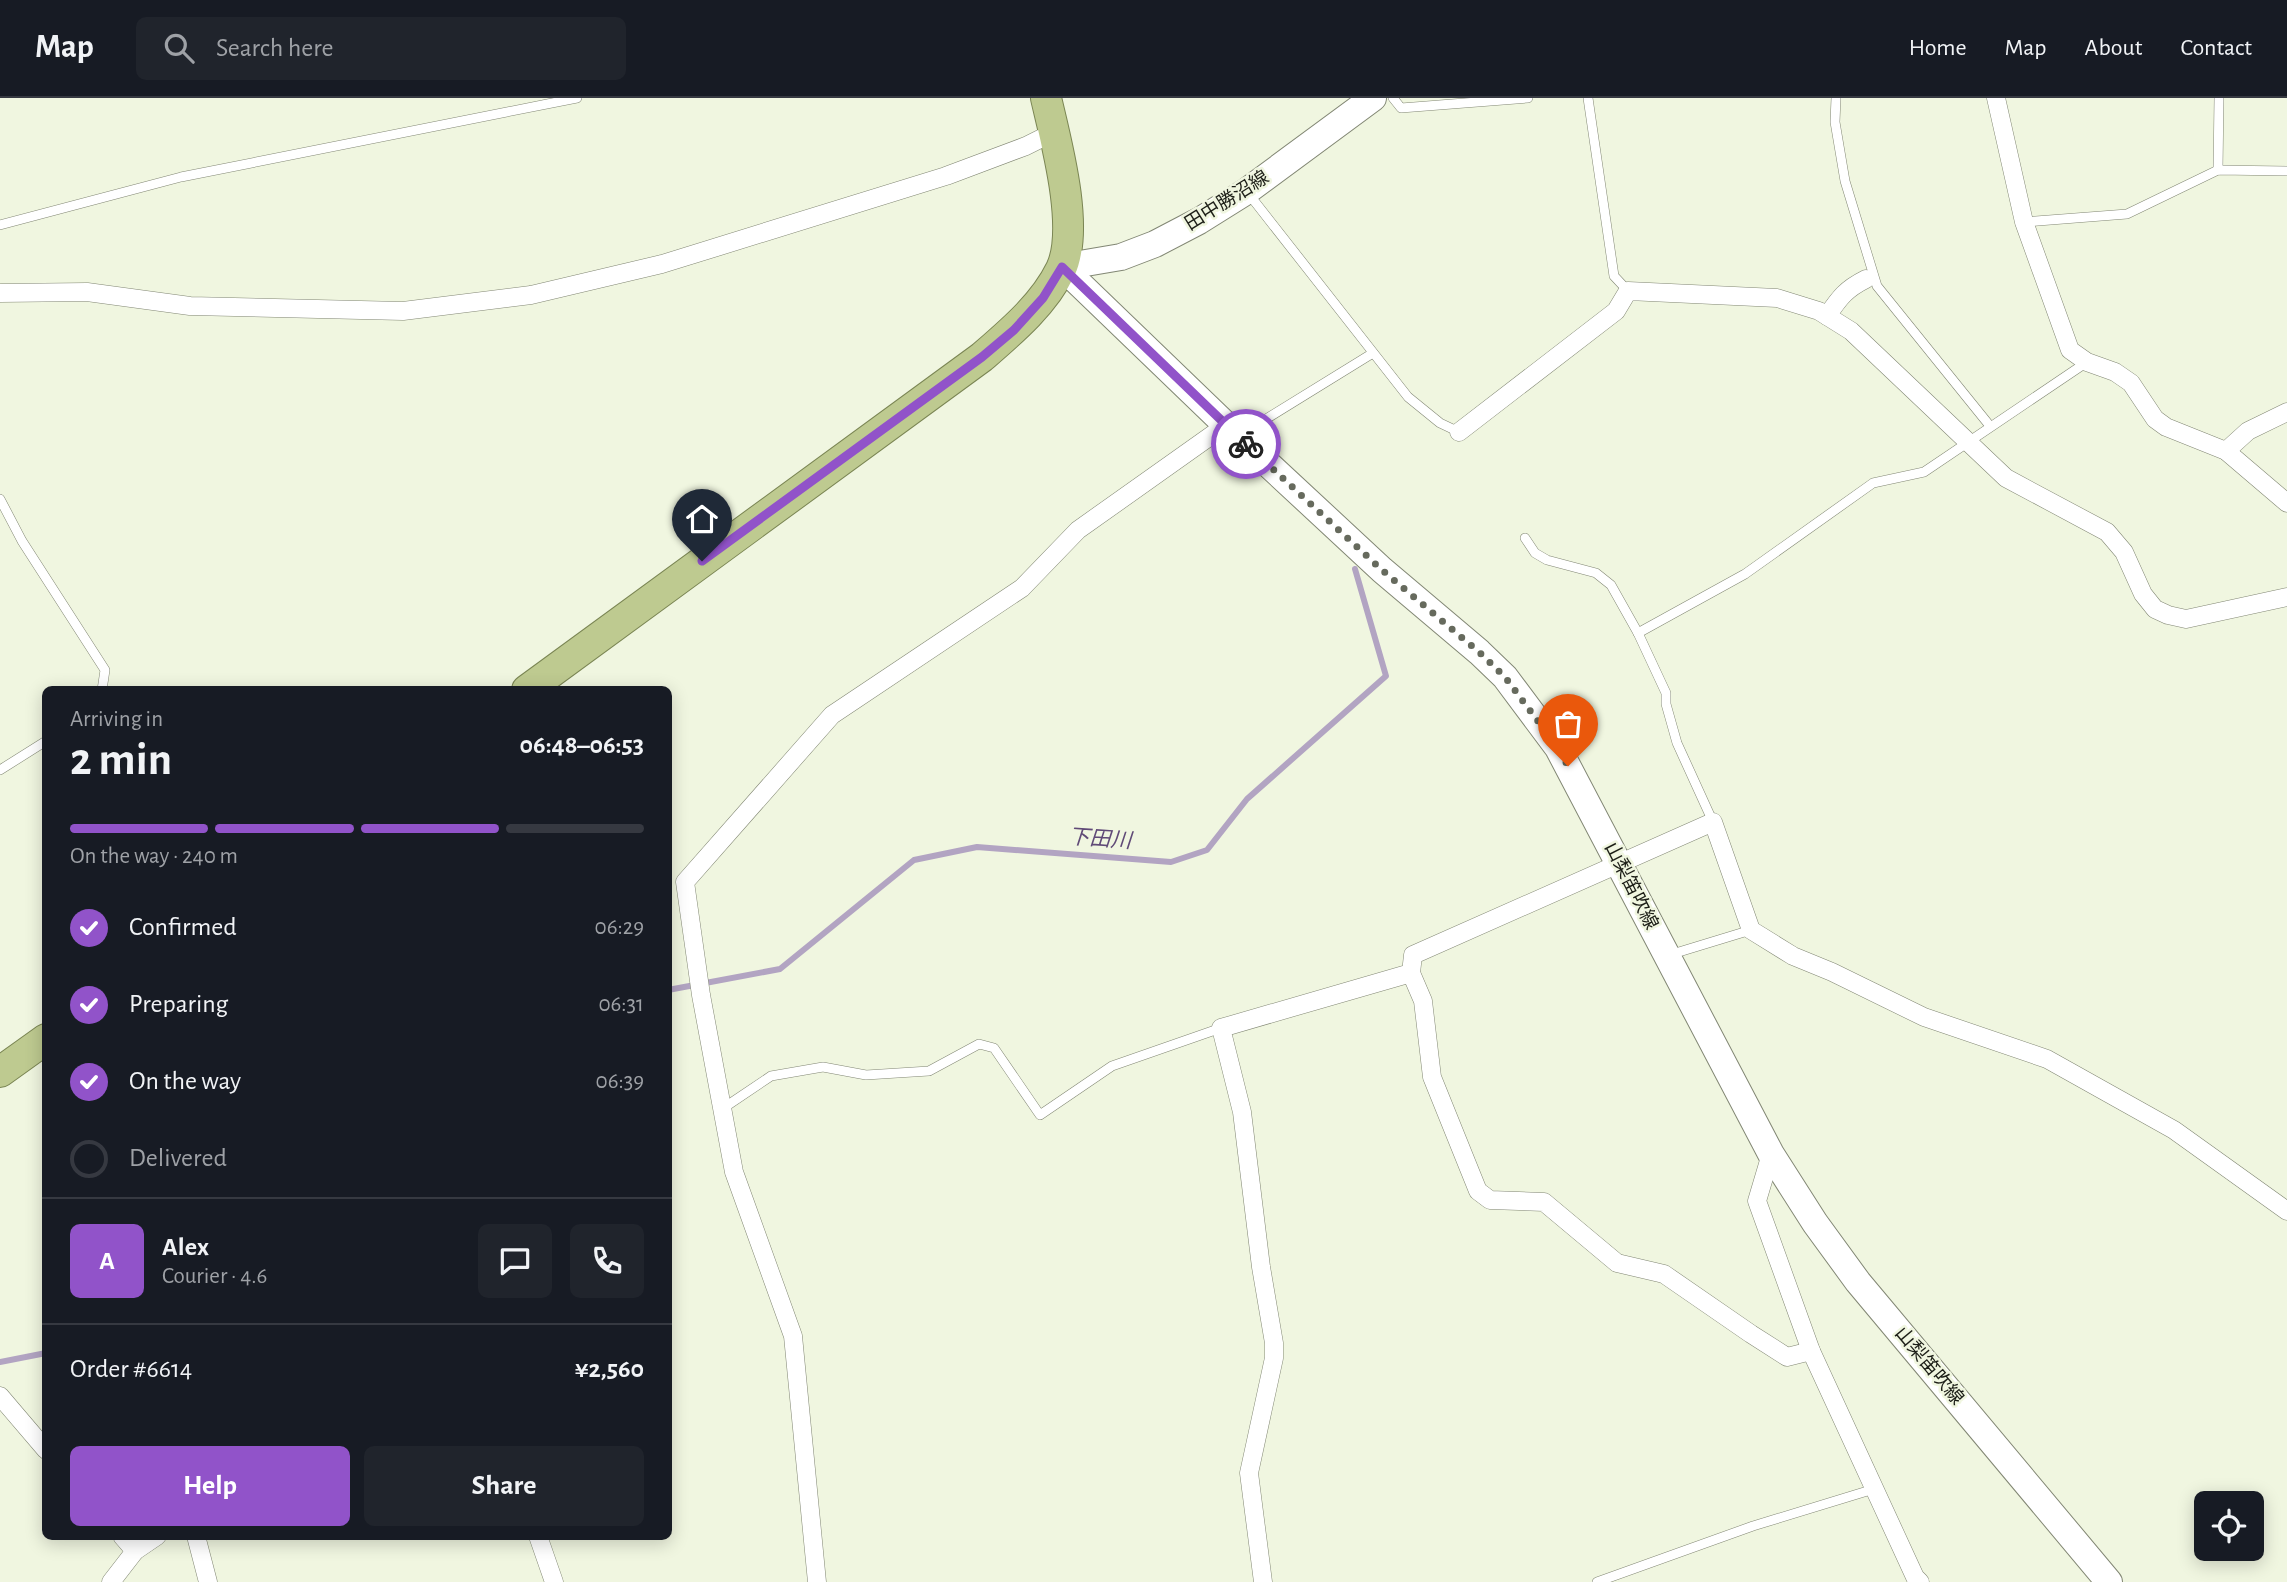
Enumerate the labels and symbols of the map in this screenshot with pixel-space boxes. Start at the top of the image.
street label: 田中勝沼線 [1181,167,1272,234]
courier [1211,409,1281,479]
pin [672,489,732,561]
pin [1538,694,1598,766]
water label: 下田川 [1068,826,1134,852]
street label: 山梨笛吹線 [1601,838,1663,933]
street label: 山梨笛吹線 [1891,1322,1968,1408]

